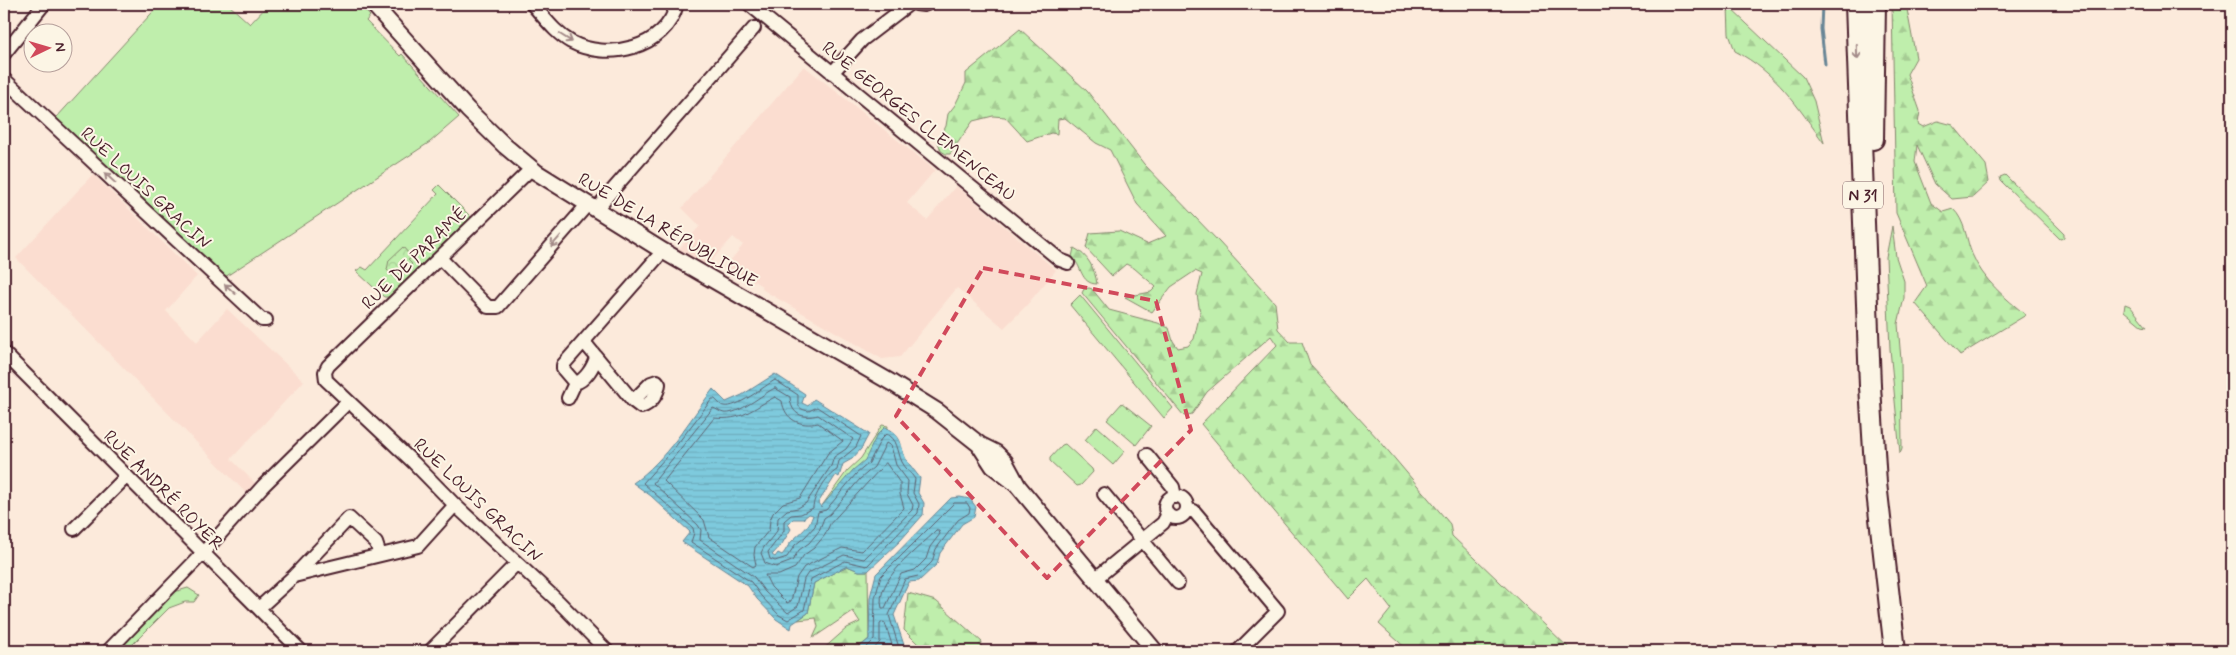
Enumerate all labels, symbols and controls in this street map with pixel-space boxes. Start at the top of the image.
north arrow [22,22,72,72]
one-way arrow [559,34,573,44]
street label: RUE GEORGES CLEMENCEAU [817,36,1020,207]
text: N [51,42,69,52]
one-way arrow [1853,44,1862,60]
street label: RUE LOUIS GRACIN [75,122,216,255]
street label: RUE DE LA RÉPUBLIQUE [573,168,762,294]
one-way arrow [104,172,117,184]
road number: N 31 [1843,182,1883,208]
street label: RUE DE PARAMÉ [357,202,473,315]
one-way arrow [551,234,562,247]
one-way arrow [223,283,236,295]
street label: RUE ANDRÉ ROYER [98,425,229,557]
street label: RUE LOUIS GRACIN [408,433,547,568]

